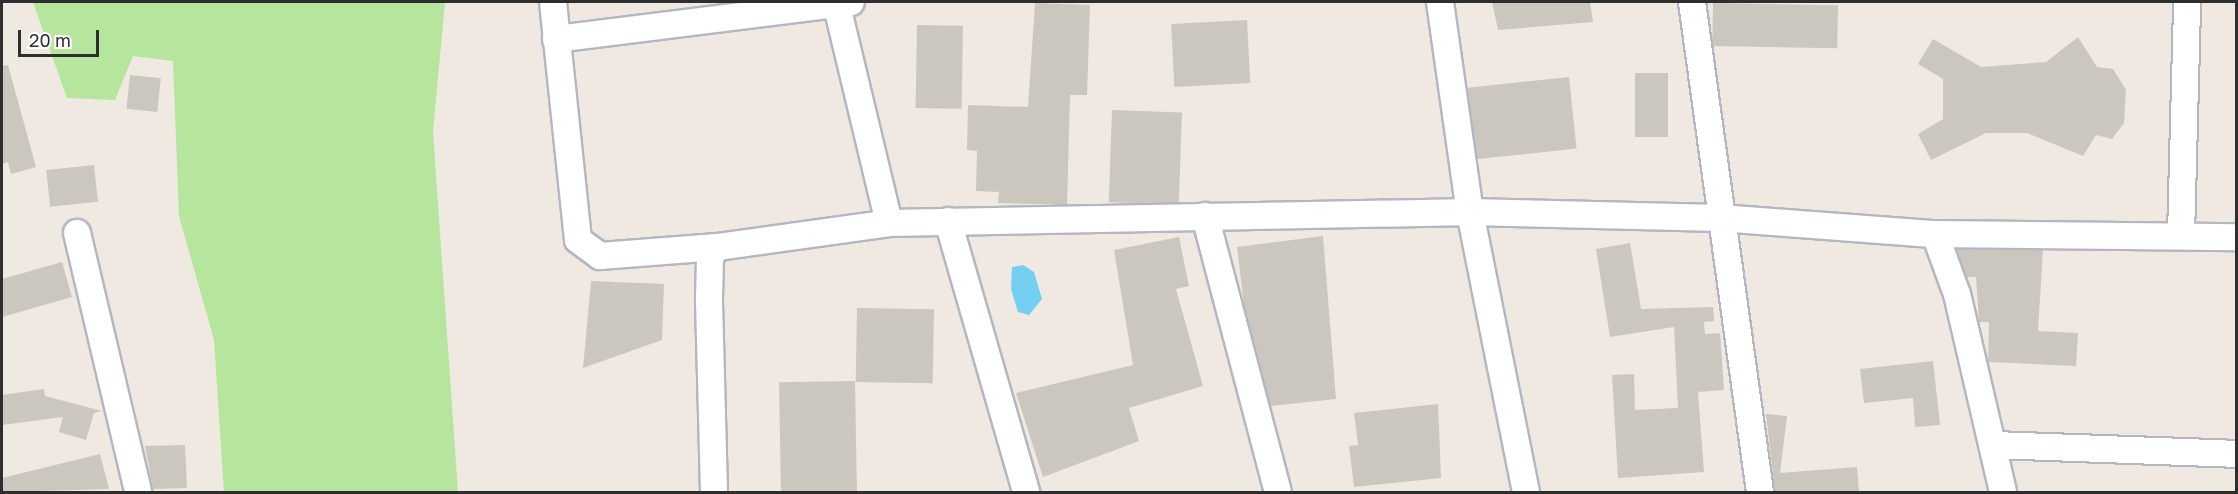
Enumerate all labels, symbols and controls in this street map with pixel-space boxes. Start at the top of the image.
scale bar [21,18,102,56]
text: 20 m [29,29,71,51]

